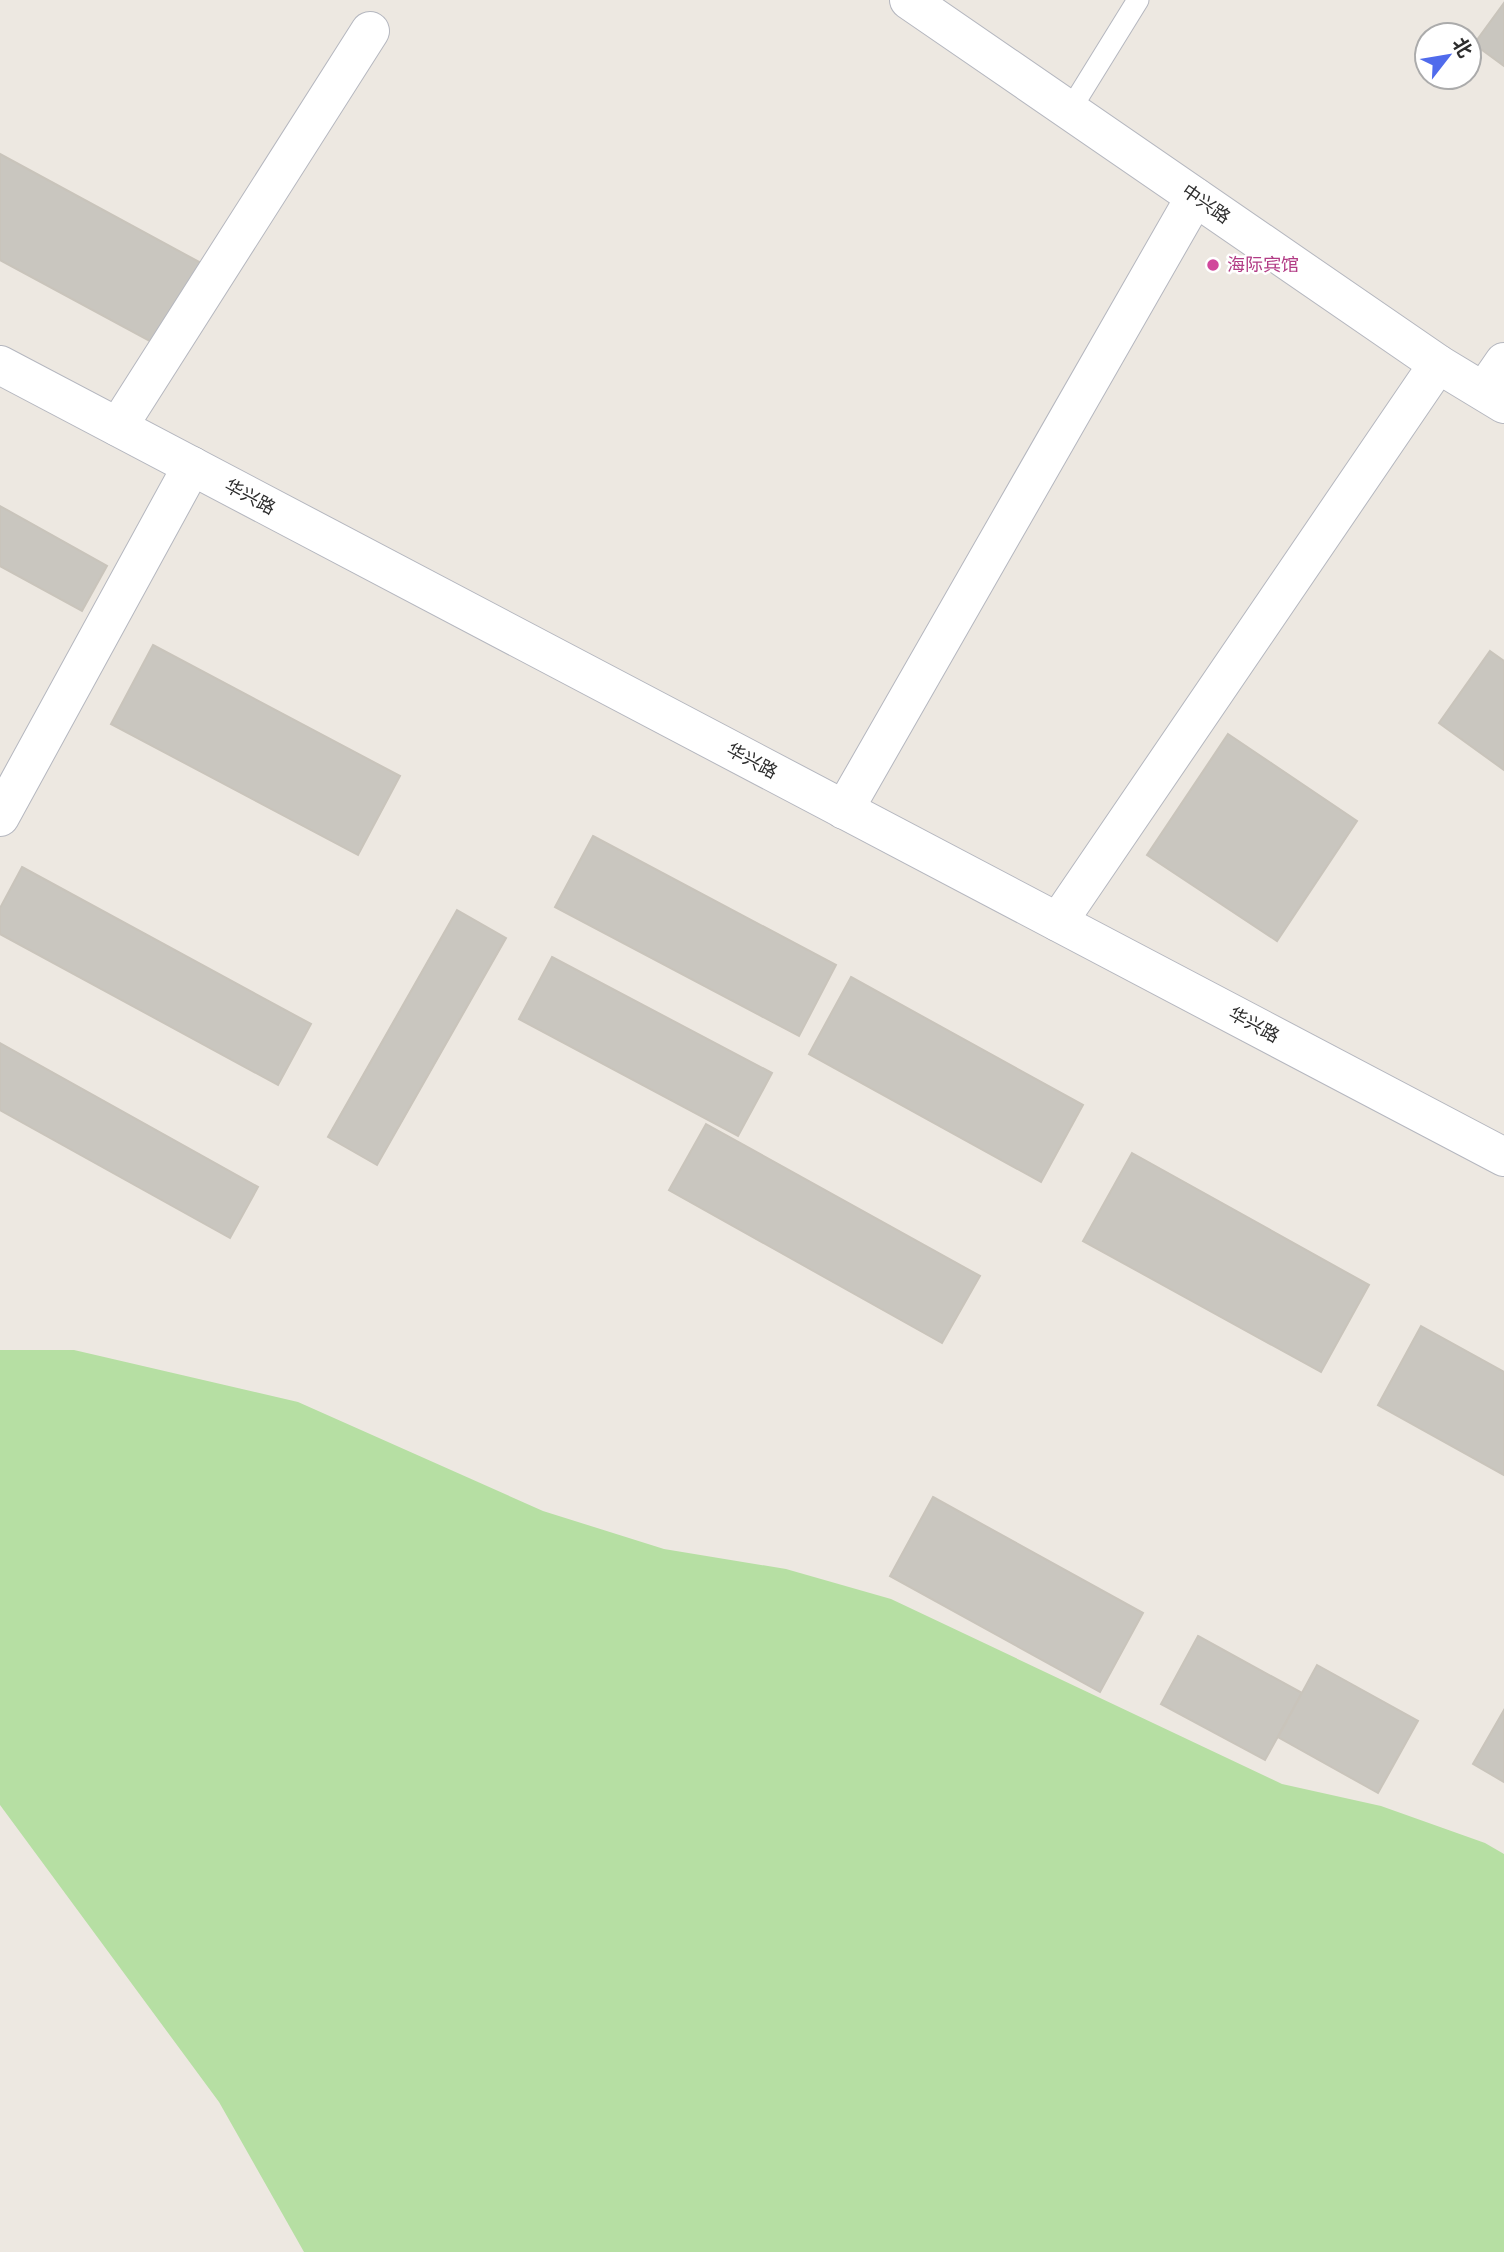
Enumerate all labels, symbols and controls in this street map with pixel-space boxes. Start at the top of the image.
north arrow [1413,21,1483,91]
text: 北 [1447,33,1478,62]
street label: 中兴路 [1178,179,1235,228]
place label: 海际宾馆 [1227,253,1299,276]
marker: 海际宾馆 [1205,257,1221,273]
street label: 华兴路 [221,474,279,519]
street label: 华兴路 [723,738,781,783]
street label: 华兴路 [1225,1002,1283,1047]

